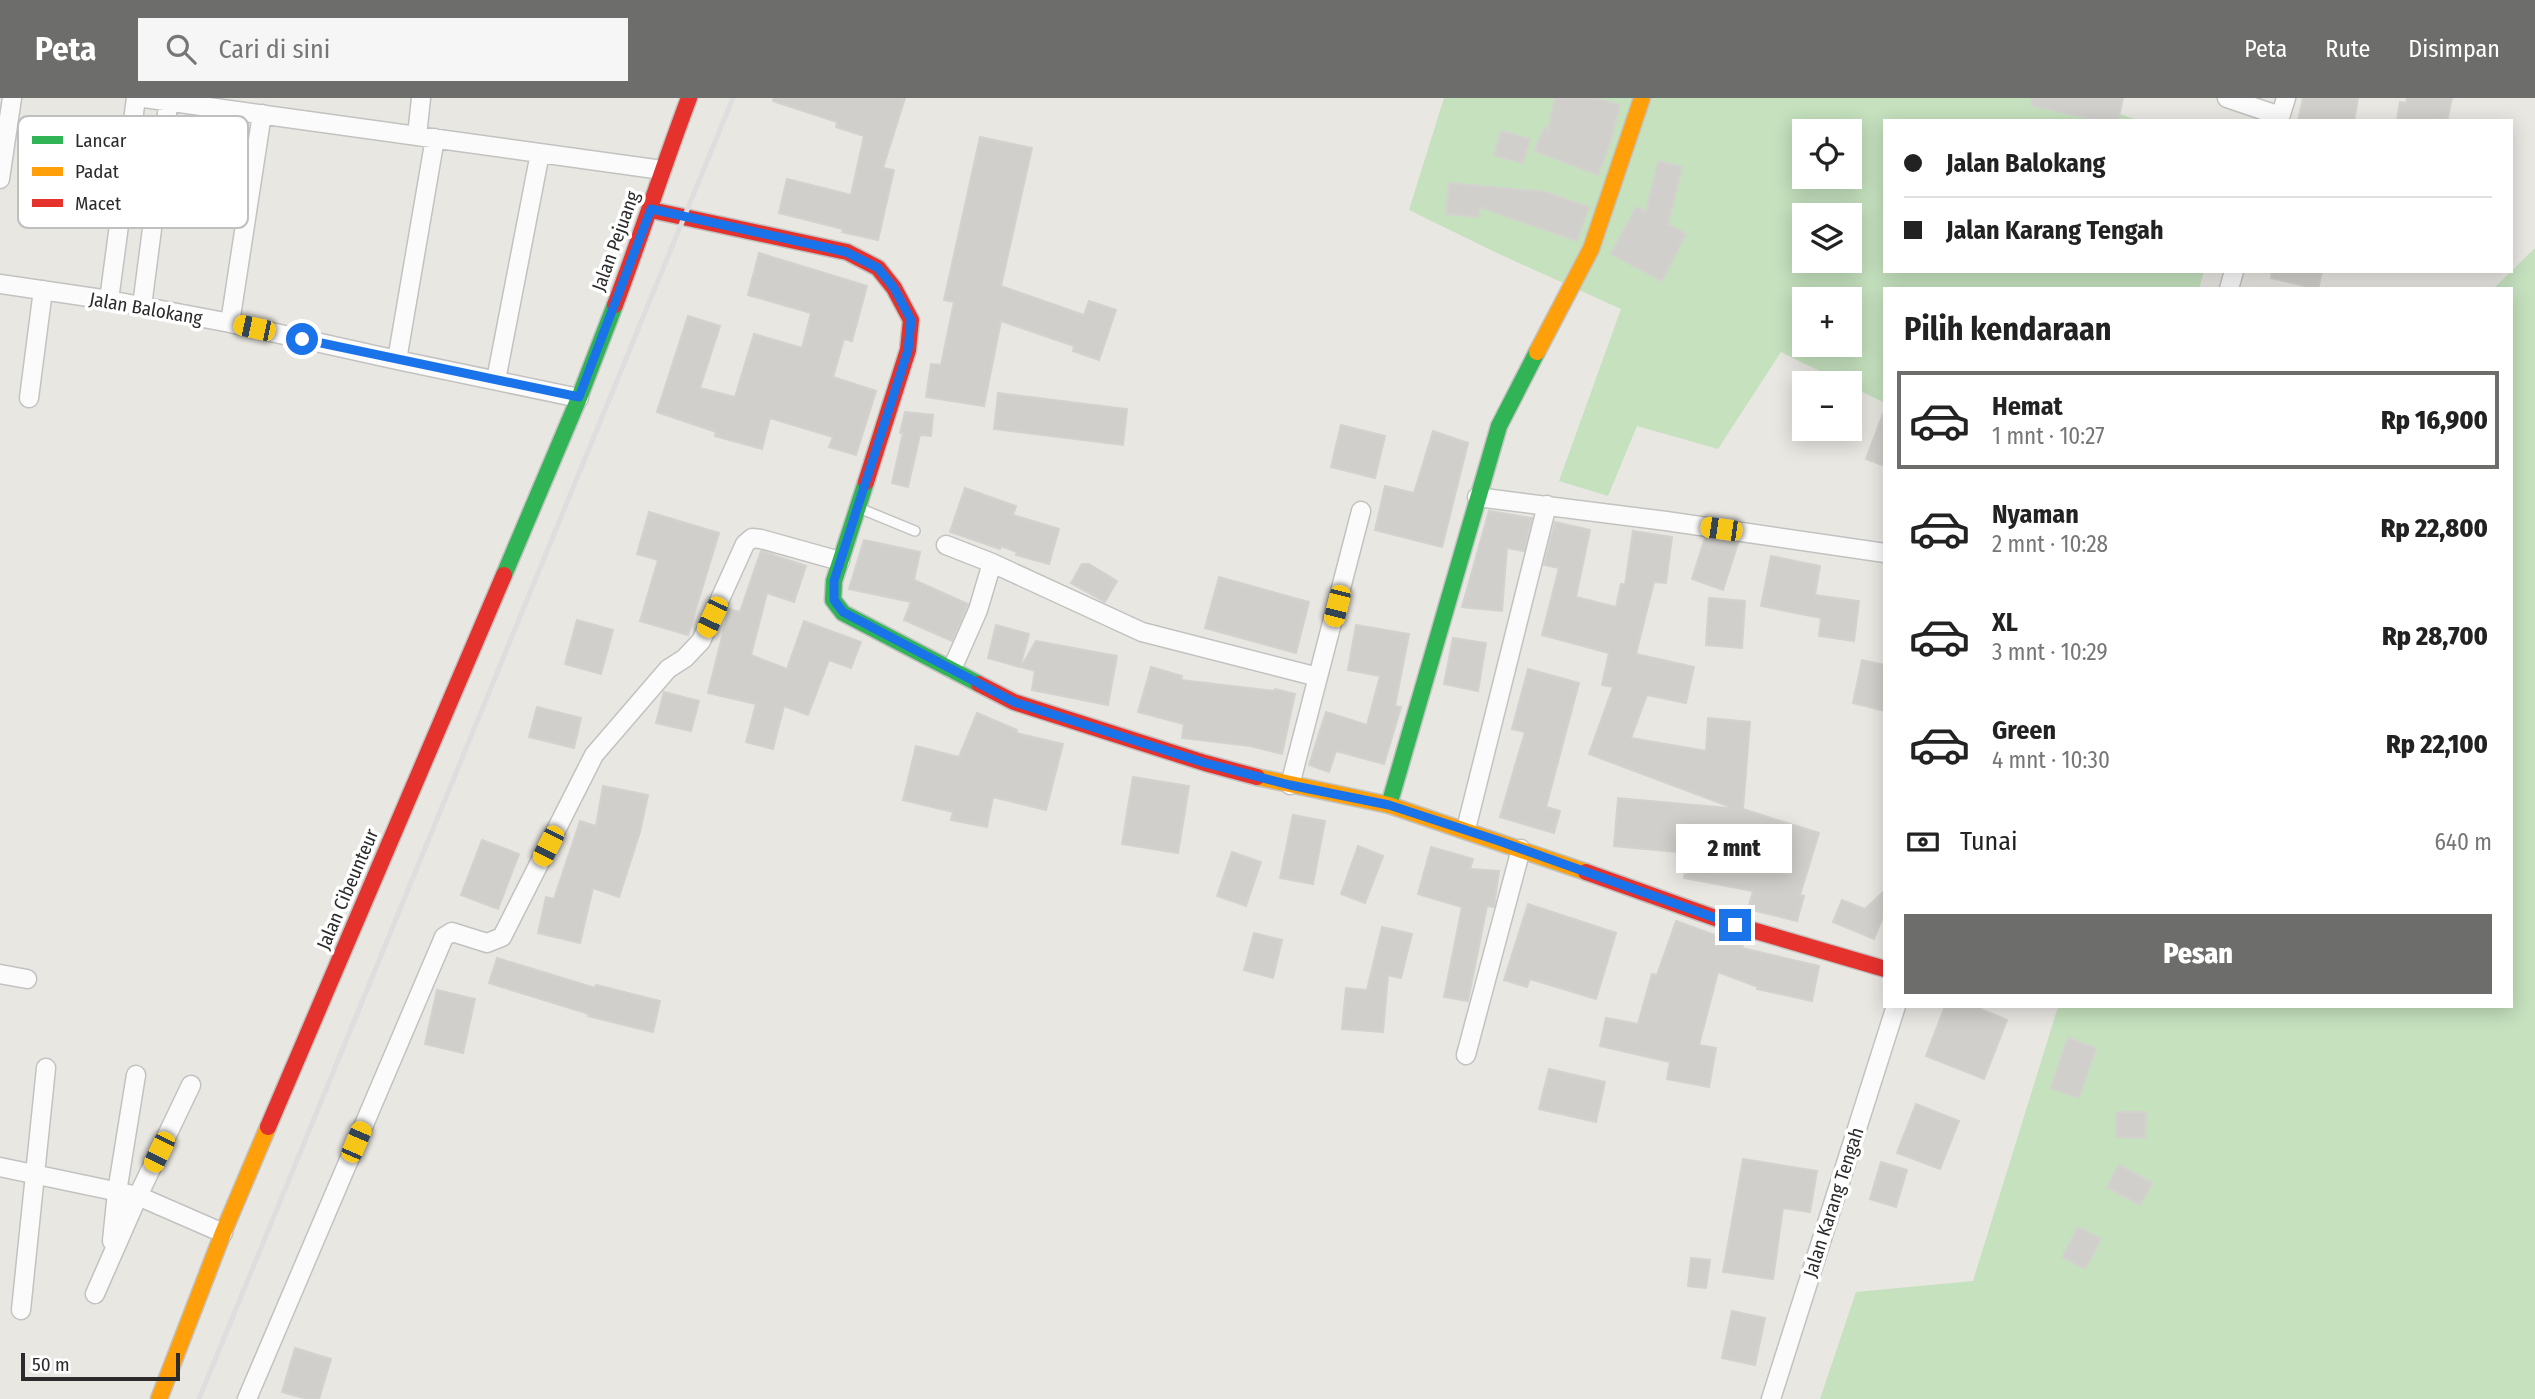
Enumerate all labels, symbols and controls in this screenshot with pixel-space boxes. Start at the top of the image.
search box [138,18,628,81]
text: Peta [35,29,96,69]
icon: search [162,30,200,68]
text: Cari di sini [218,34,330,65]
text: Peta [2244,35,2287,63]
text: Rute [2325,35,2370,63]
text: Disimpan [2408,35,2500,63]
legend [18,116,248,228]
map controls [1792,119,1862,441]
button: locate [1792,119,1862,189]
text: Lancar [75,129,127,152]
text: Jalan Balokang [1946,148,2105,179]
text: Padat [75,160,120,183]
street label: Jalan Pejuang [587,188,644,294]
text: Macet [75,192,122,215]
button: layers [1792,203,1862,273]
text: Jalan Karang Tengah [1946,215,2164,246]
street label: Jalan Balokang [88,287,204,330]
button: + [1792,287,1862,357]
text: Pilih kendaraan [1904,310,2112,348]
car [232,313,277,343]
route start [286,323,318,355]
button: − [1792,371,1862,441]
icon: car [1908,389,1971,452]
text: Hemat [1992,391,2063,422]
text: Rp 16,900 [2381,405,2488,436]
text: 1 mnt · 10:27 [1992,422,2105,450]
icon: car [1908,497,1971,560]
text: Nyaman [1992,499,2079,530]
text: Rp 22,800 [2381,513,2488,544]
car [1699,516,1744,542]
text: 2 mnt · 10:28 [1992,530,2108,558]
car [1322,583,1353,629]
car [694,594,731,640]
icon: car [1908,605,1971,668]
text: XL [1992,607,2018,638]
text: Rp 28,700 [2382,621,2488,652]
text: 3 mnt · 10:29 [1992,638,2108,666]
icon: car [1908,713,1971,776]
text: Green [1992,715,2056,746]
text: Rp 22,100 [2386,729,2488,760]
text: 4 mnt · 10:30 [1992,746,2110,774]
car [530,823,567,869]
icon: cash [1904,823,1942,861]
callout: 2 mnt [1677,824,1793,872]
street label: Jalan Cibeunteur [312,825,383,953]
text: Tunai [1960,826,2018,857]
text: 640 m [2434,828,2492,856]
text: 2 mnt [1707,834,1761,862]
route end [1719,909,1751,941]
button: Pesan [1904,914,2492,994]
car [339,1119,374,1165]
street label: Jalan Karang Tengah [1798,1124,1869,1280]
car [141,1129,178,1175]
scale bar [21,1350,180,1382]
text: 50 m [32,1353,70,1376]

